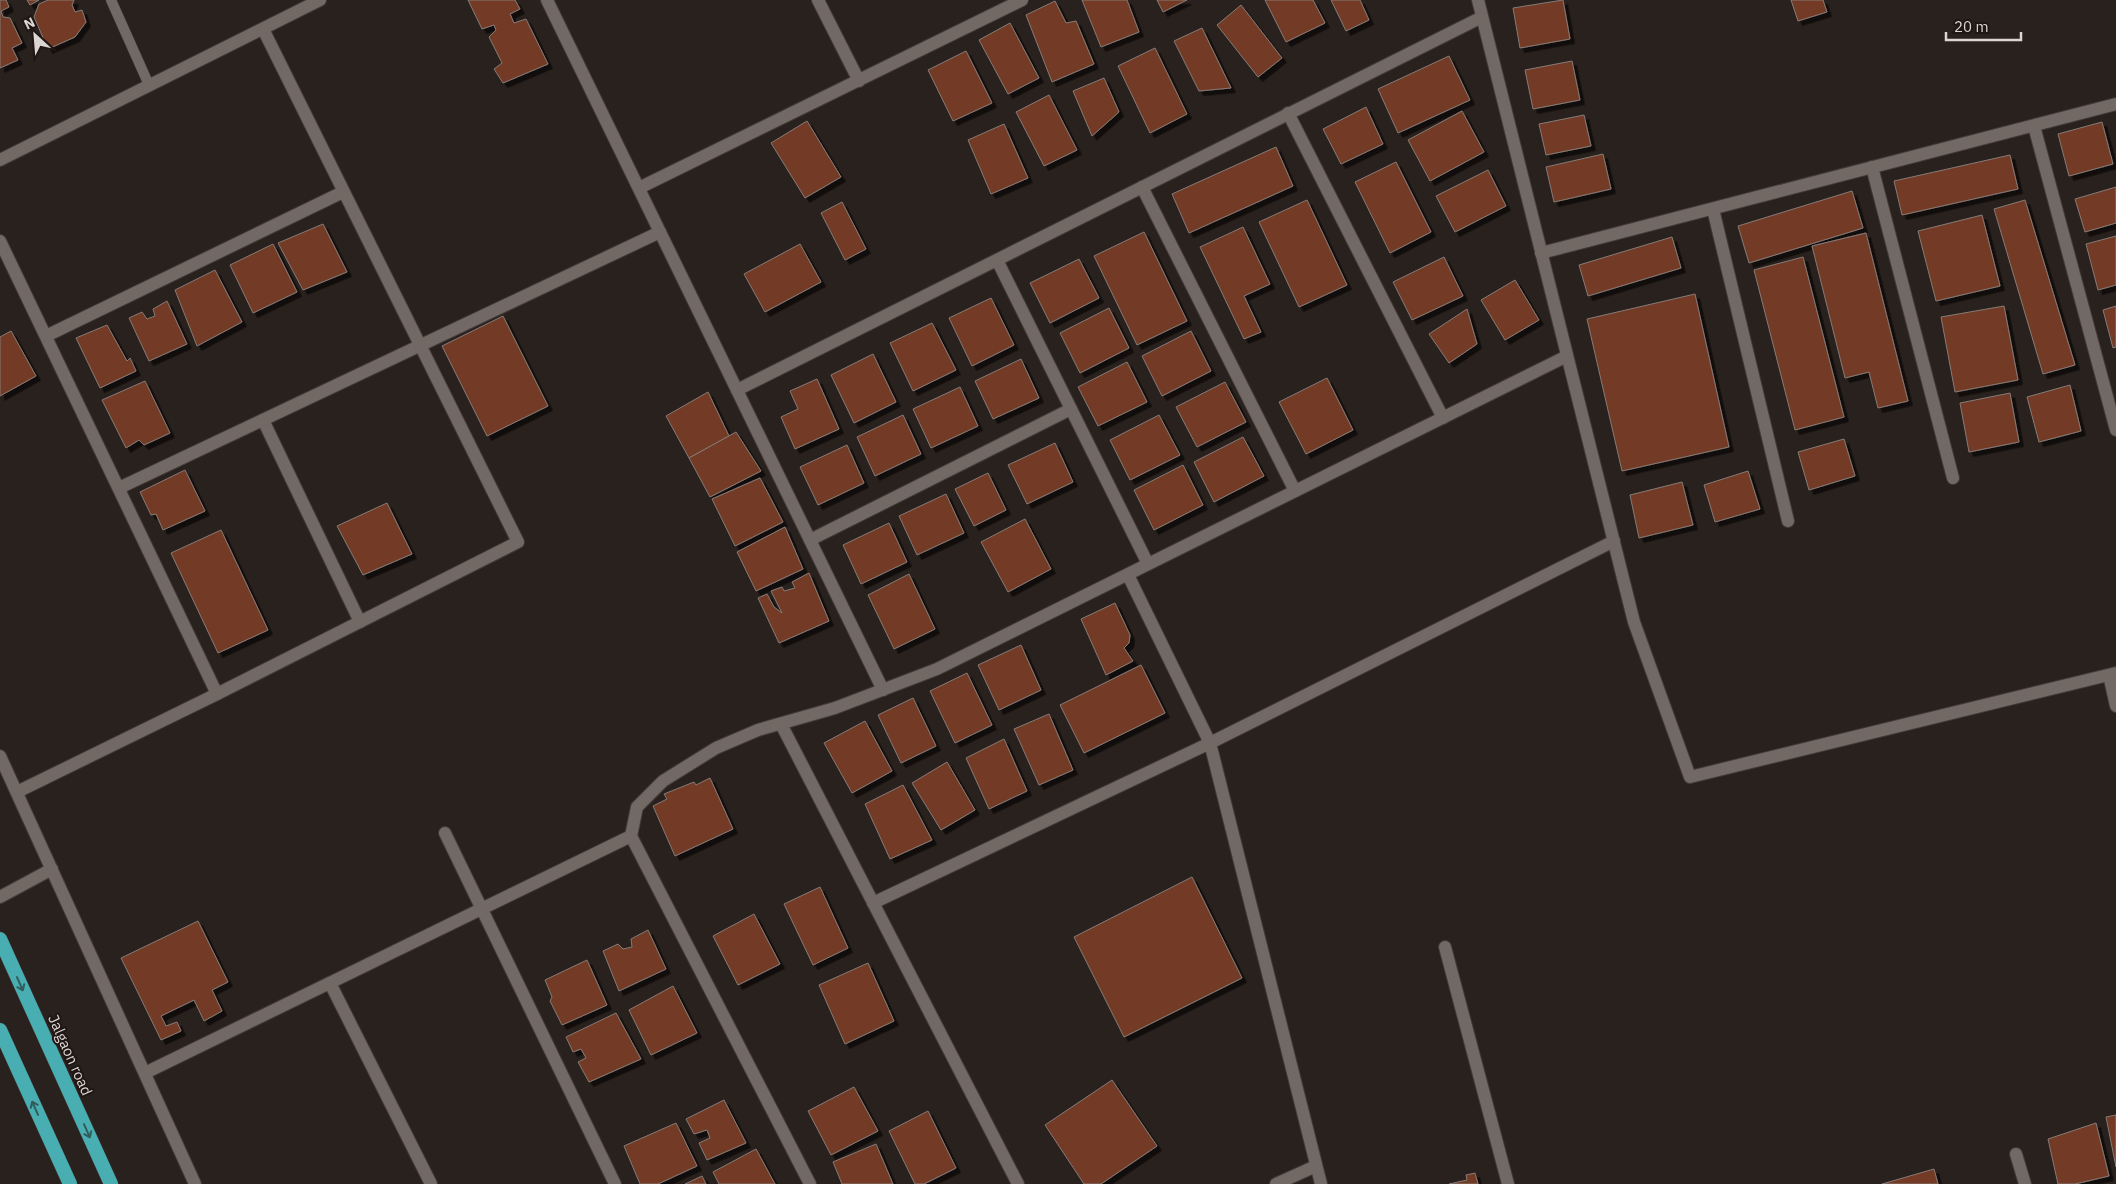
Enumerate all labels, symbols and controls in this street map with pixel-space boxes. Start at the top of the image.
north arrow [10,10,60,60]
scale bar [1946,10,2021,42]
text: N [21,13,38,34]
text: 20 m [1954,17,1989,36]
one-way arrow [16,976,26,991]
street label: Jalgaon road [44,1011,97,1098]
one-way arrow [30,1101,40,1116]
one-way arrow [83,1124,93,1139]

